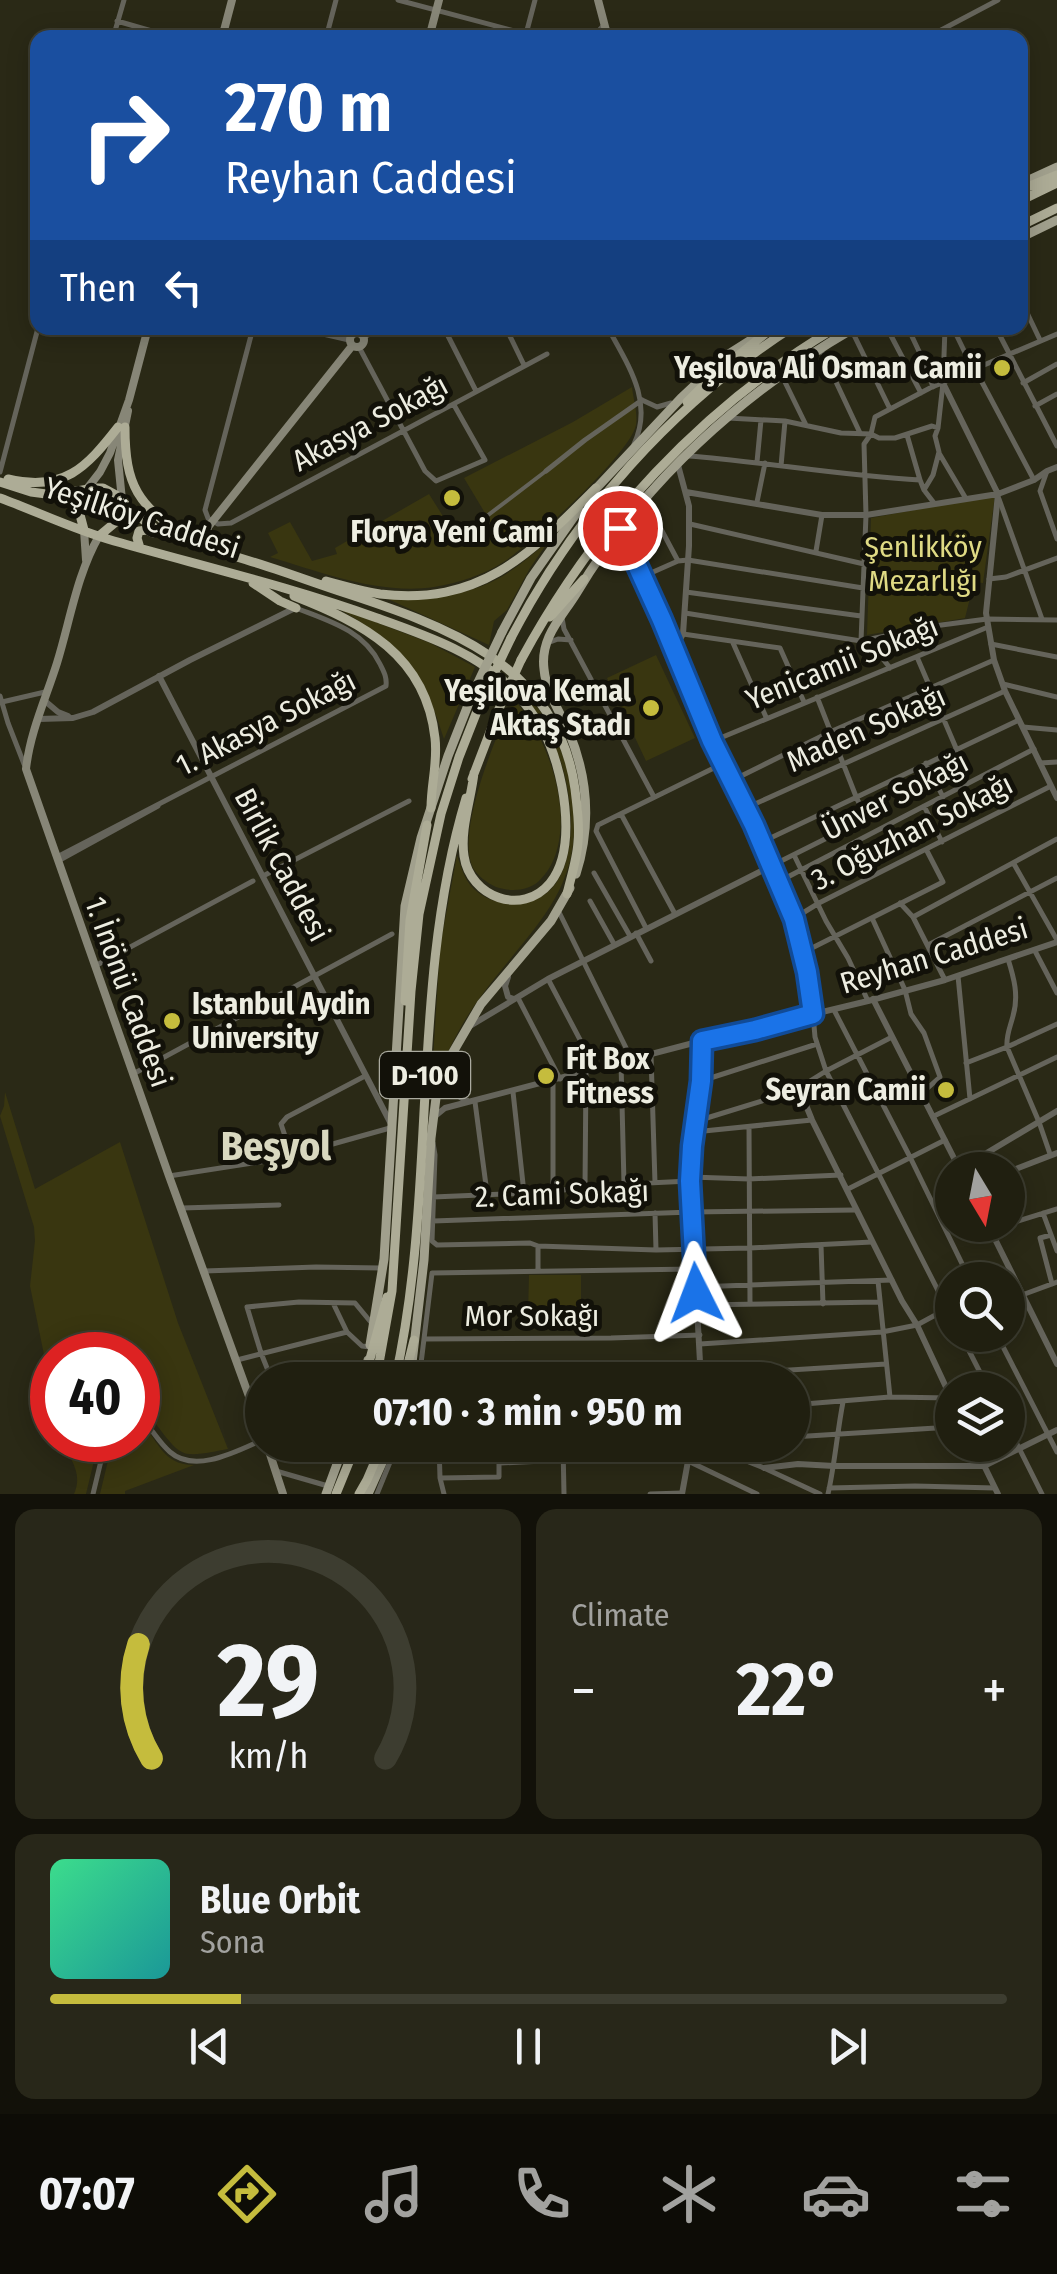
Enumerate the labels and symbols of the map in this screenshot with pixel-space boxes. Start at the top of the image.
place label: Yeşilova Ali Osman Camii [673,350,982,387]
marker: Yeşilova Ali Osman Camii [991,357,1013,379]
street label: Akasya Sokağı [286,367,454,479]
street label: Yeşilköy Caddesi [40,470,244,566]
pin [578,486,663,571]
marker: Florya Yeni Cami [441,487,463,509]
place label: Florya Yeni Cami [350,514,554,550]
park label: Şenlikköy Mezarlığı [864,529,982,599]
street label: Yenicamii Sokağı [741,608,943,718]
street label: 1. Akasya Sokağı [170,662,362,784]
place label: Yeşilova Kemal Aktaş Stadı [443,673,632,744]
street label: Maden Sokağı [781,678,951,780]
marker: Yeşilova Kemal Aktaş Stadı [640,697,662,719]
street label: Ünver Sokağı [816,744,974,848]
street label: 3. Oğuzhan Sokağı [805,766,1019,898]
street label: Birlik Caddesi [227,782,337,948]
street label: 1. İnönü Caddesi [77,892,179,1092]
street label: Reyhan Caddesi [836,910,1032,1002]
place label: Istanbul Aydin University [192,986,371,1056]
marker: Istanbul Aydin University [161,1010,183,1032]
place label: Fit Box Fitness [566,1041,654,1111]
road number: D-100 [380,1052,470,1098]
marker: Fit Box Fitness [535,1065,557,1087]
place label: Seyran Camii [765,1072,926,1108]
marker: Seyran Camii [935,1079,957,1101]
district label: Beşyol [221,1123,332,1171]
north arrow [935,1152,1025,1242]
street label: 2. Cami Sokağı [474,1173,650,1215]
position arrow [644,1241,748,1345]
street label: Mor Sokağı [465,1298,599,1334]
speed limit sign: 40 [30,1332,160,1462]

